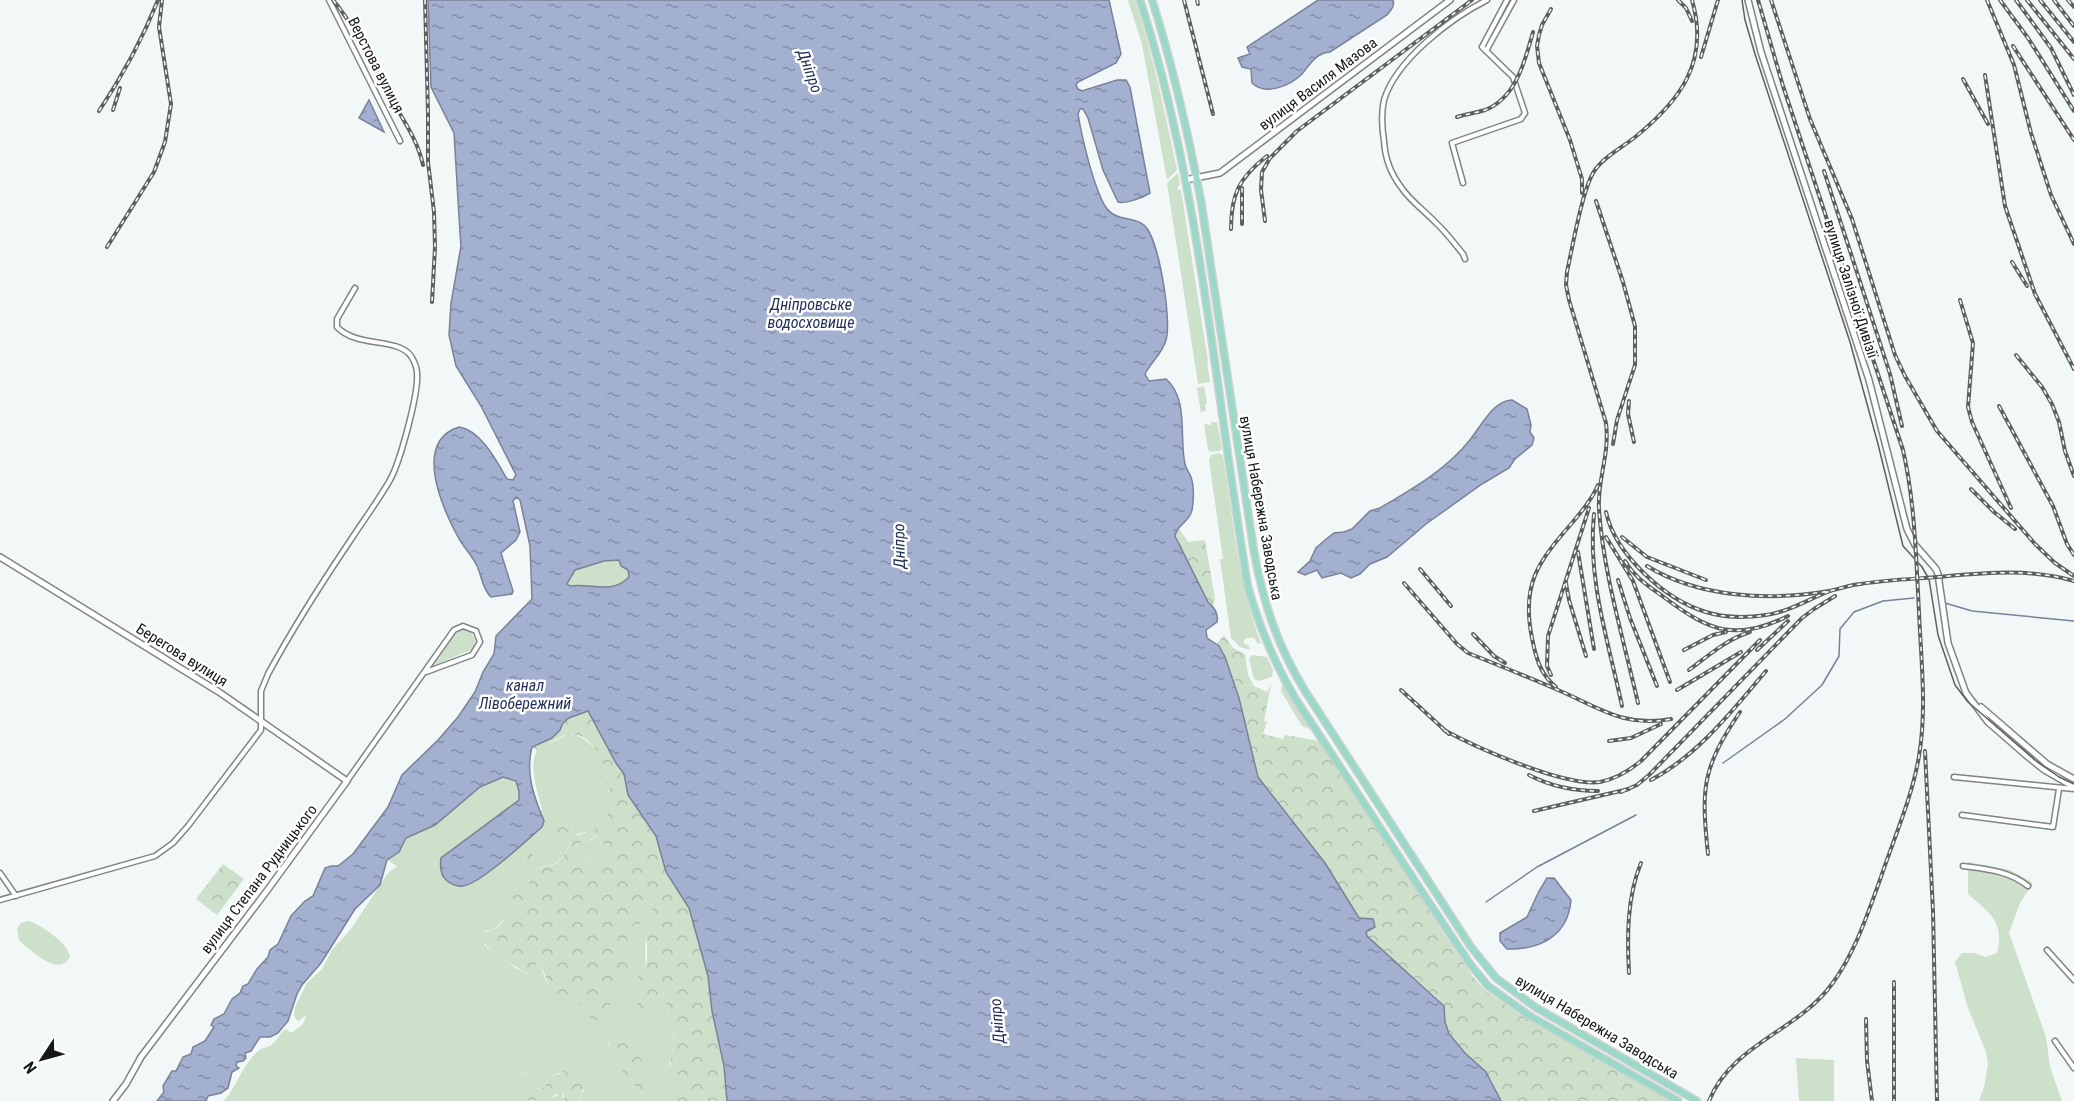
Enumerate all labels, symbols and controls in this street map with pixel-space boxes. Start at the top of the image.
street label: Верстова вулиця [344,14,408,116]
street label: вулиця Василя Мазова [1255,34,1381,134]
water label: Дніпро [793,46,827,96]
street label: вулиця Залізної Дивізії [1820,218,1882,362]
water label: Дніпровське водосховище [767,295,855,332]
street label: вулиця Набережна Заводська [1236,414,1286,602]
water label: Дніпро [889,523,909,570]
street label: Берегова вулиця [133,620,231,690]
water label: канал Лівобережний [478,676,571,713]
street label: вулиця Степана Рудницького [197,801,321,957]
street label: вулиця Набережна Заводська [1512,971,1682,1083]
water label: Дніпро [986,998,1009,1045]
north arrow [12,1029,72,1089]
text: N [20,1058,41,1077]

